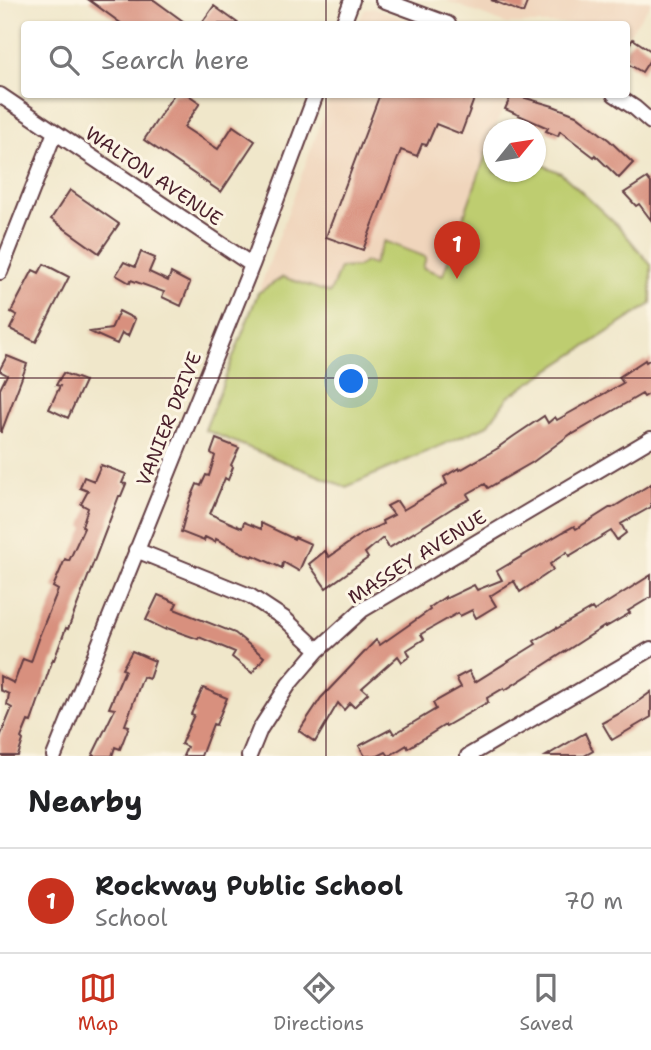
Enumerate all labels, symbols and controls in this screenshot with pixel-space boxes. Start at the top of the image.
search box [21,21,630,98]
icon: search [45,41,83,79]
text: Search here [101,42,250,77]
north arrow [483,119,546,182]
street label: WALTON AVENUE [80,121,228,231]
pin: 1 [434,221,480,279]
street label: VANIER DRIVE [131,348,207,490]
your location [334,364,368,398]
street label: MASSEY AVENUE [343,504,491,610]
text: Nearby [28,781,143,822]
text: Rockway Public School [95,868,403,903]
text: 1 [46,886,56,916]
text: 70 m [564,886,623,916]
text: School [95,903,167,933]
tab: Map [78,969,118,1036]
tab: Directions [274,969,364,1036]
tab: Saved [519,969,573,1036]

